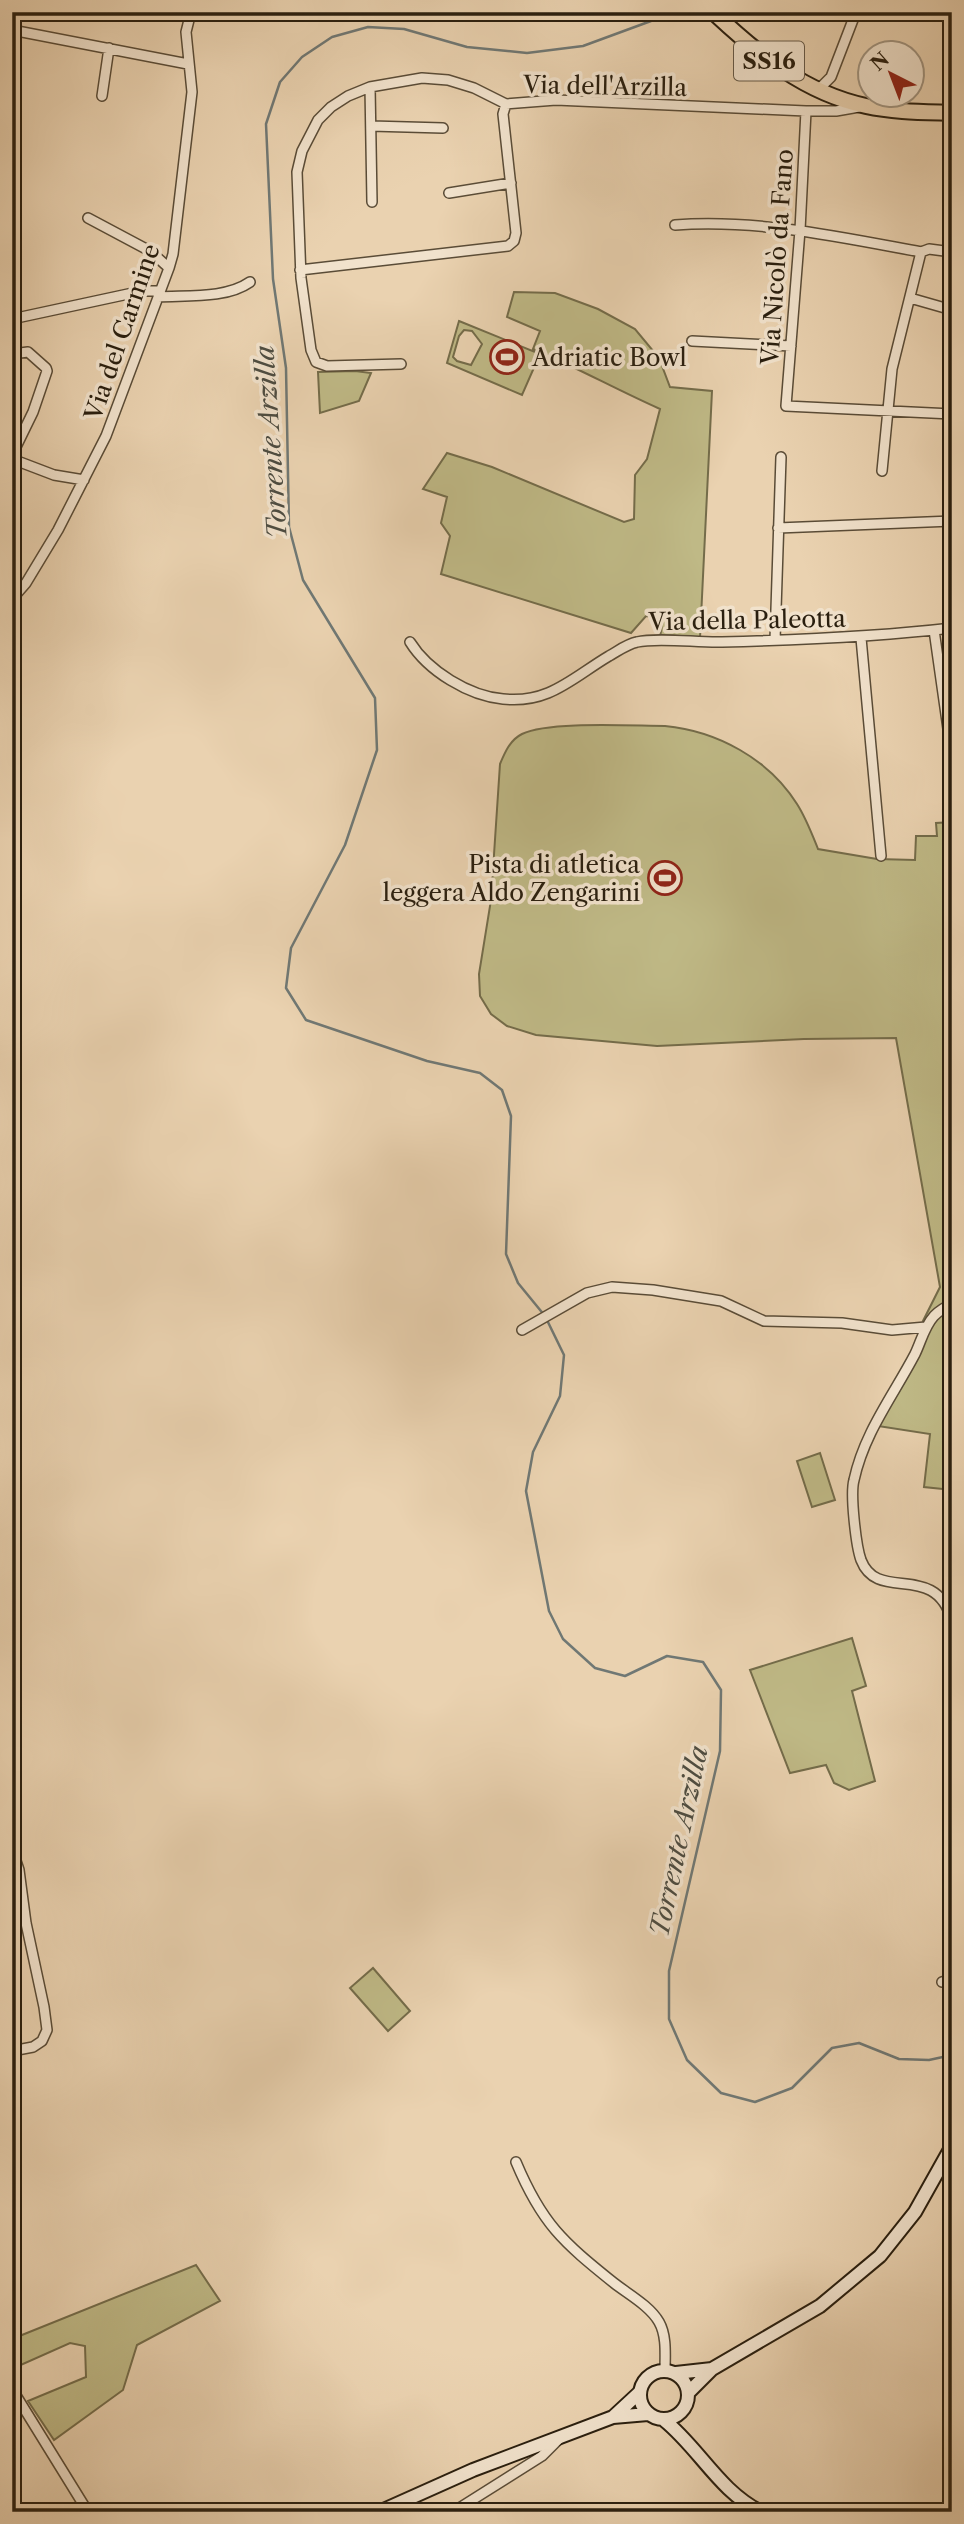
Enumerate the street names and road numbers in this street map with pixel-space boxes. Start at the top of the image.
road number: SS16 [734,41,804,80]
street label: Via dell'Arzilla [522,70,688,102]
street label: Via Nicolò da Fano [755,148,799,367]
street label: Via del Carmine [78,240,166,425]
street label: Via della Paleotta [647,604,846,636]

